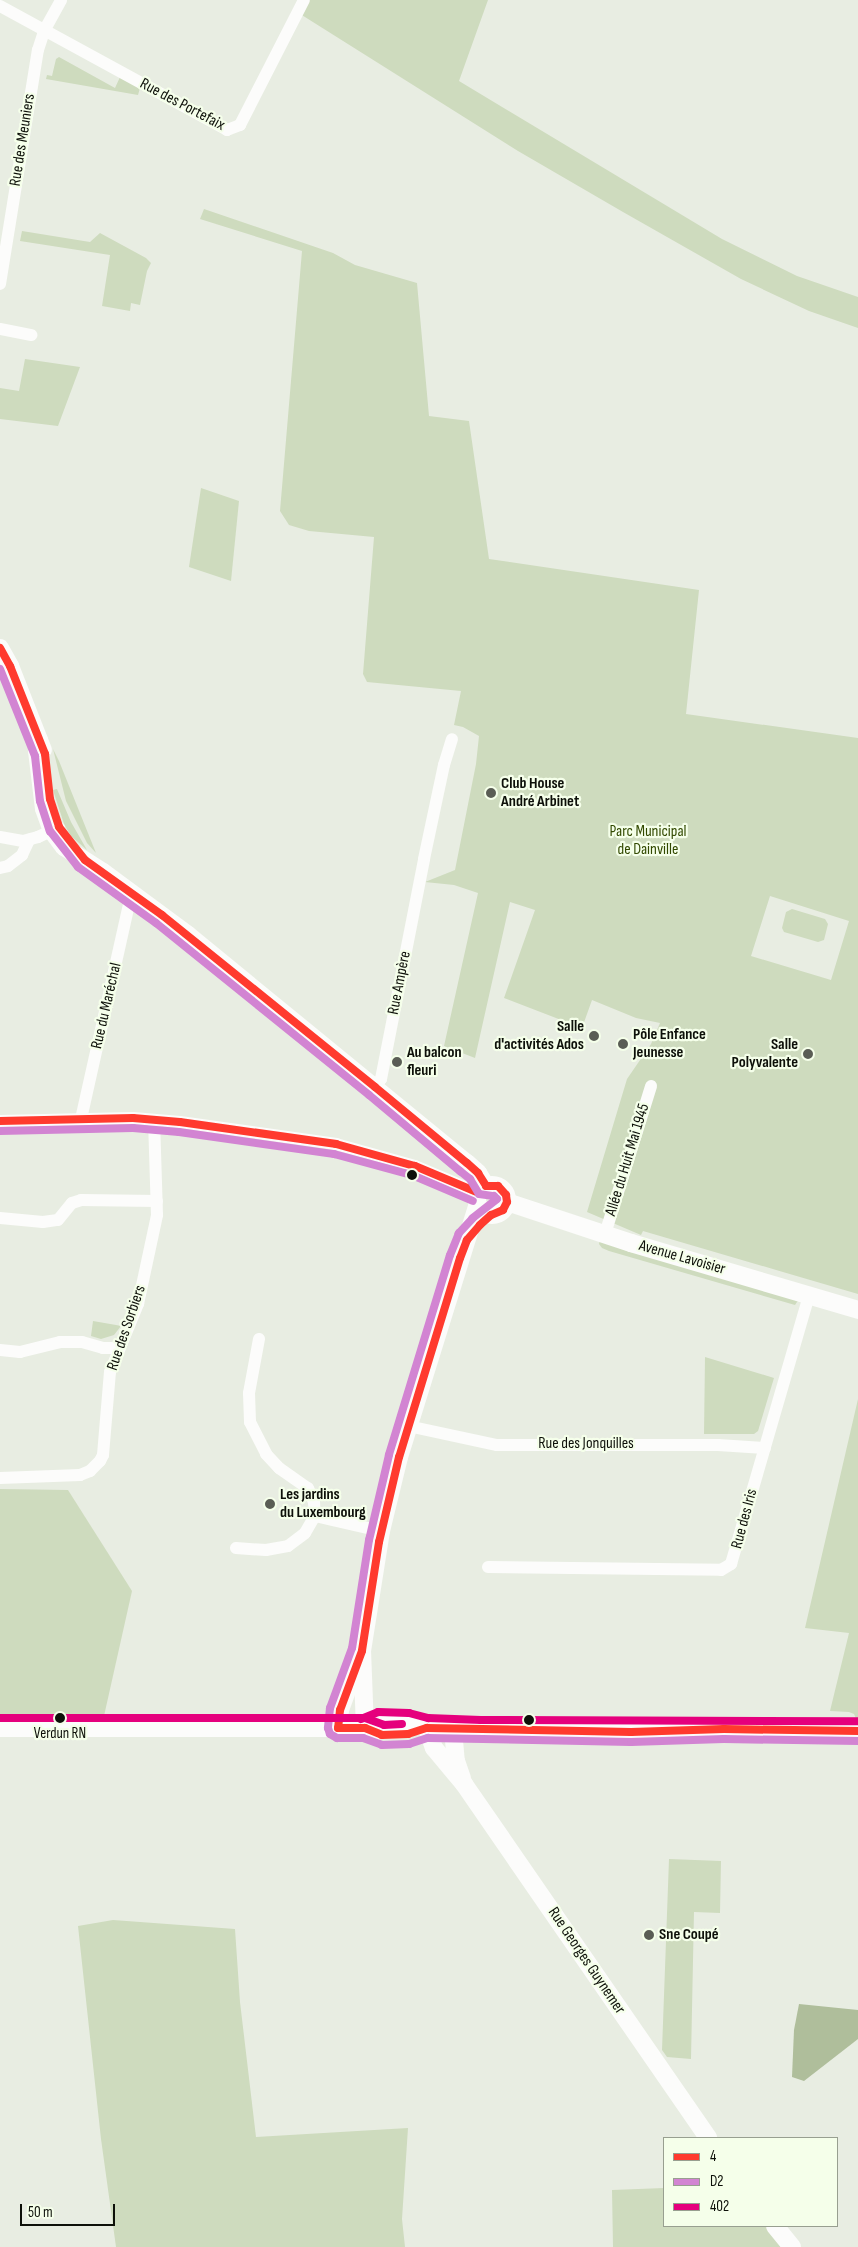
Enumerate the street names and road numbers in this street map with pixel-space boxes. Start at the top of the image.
street label: Rue des Portefaix [136,75,228,135]
street label: Rue des Meuniers [6,92,40,188]
street label: Rue Ampère [384,950,416,1016]
street label: Rue du Maréchal [88,961,126,1051]
street label: Allée du Huit Mai 1945 [602,1101,654,1219]
street label: Avenue Lavoisier [637,1236,727,1280]
street label: Rue des Sorbiers [103,1283,151,1373]
street label: Rue des Jonquilles [538,1434,634,1454]
street label: Rue des Iris [728,1487,762,1551]
street label: Rue Georges Guynemer [543,1904,629,2018]

